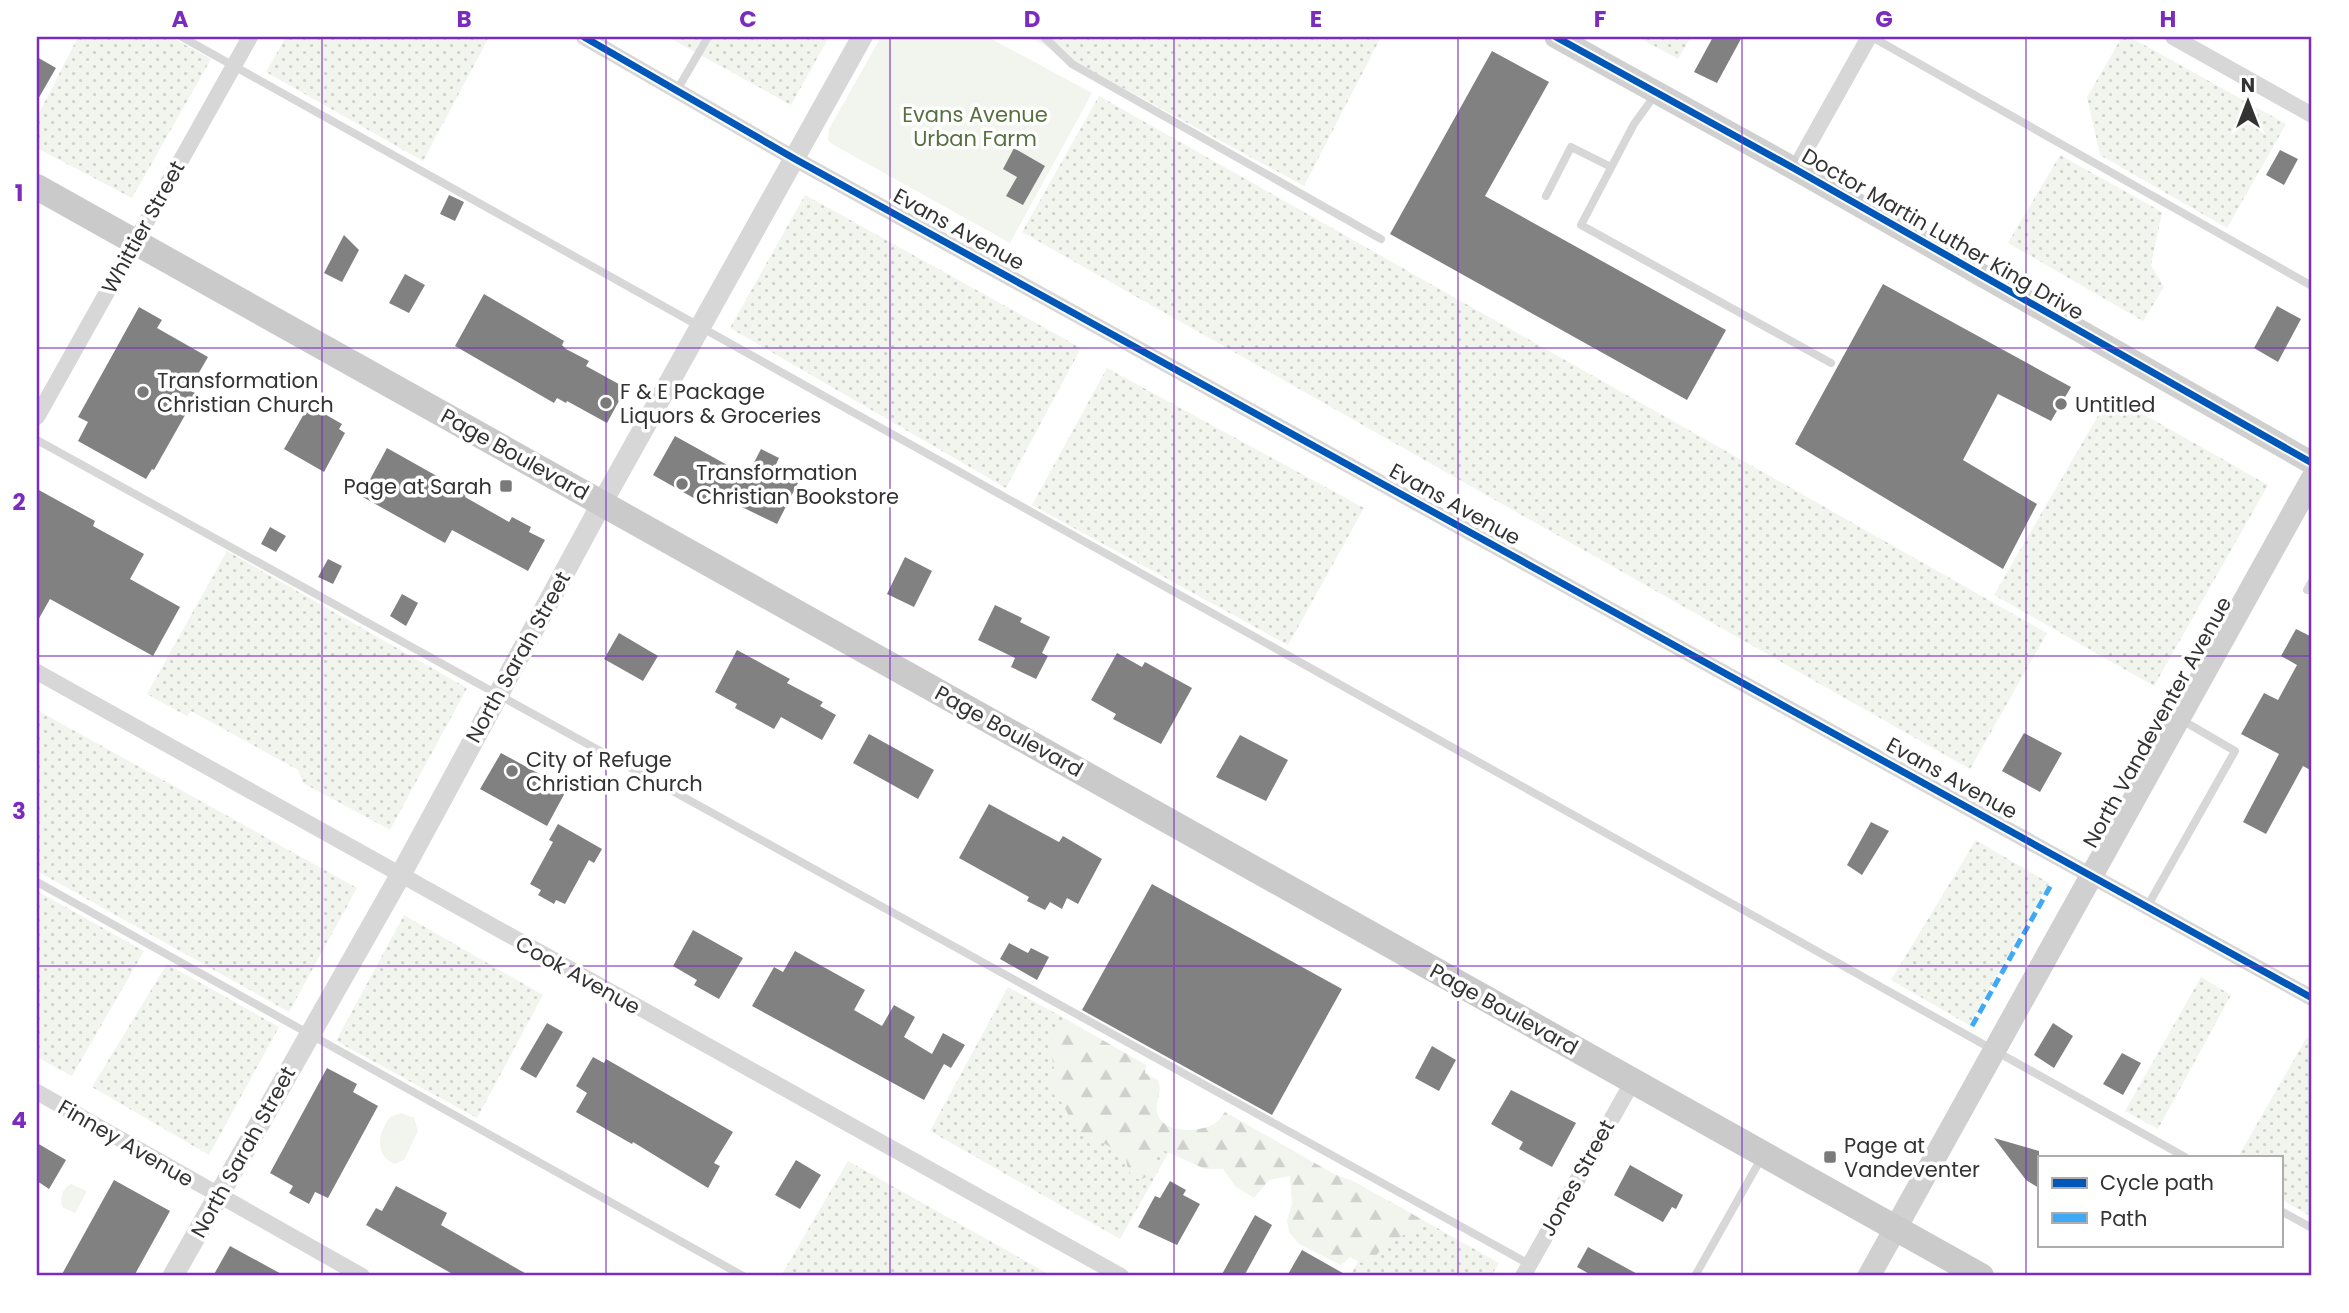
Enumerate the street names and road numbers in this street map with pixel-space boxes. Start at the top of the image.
street label: Doctor Martin Luther King Drive [1797,141,2089,327]
street label: Whittier Street [95,155,191,299]
street label: Evans Avenue [888,181,1030,277]
street label: Page Boulevard [436,401,594,507]
street label: Evans Avenue [1384,456,1526,552]
street label: North Sarah Street [459,566,577,748]
street label: North Vandeventer Avenue [2076,591,2238,853]
street label: Page Boulevard [930,678,1088,784]
street label: Evans Avenue [1881,730,2023,826]
street label: Cook Avenue [510,929,646,1021]
street label: Page Boulevard [1425,956,1583,1062]
street label: North Sarah Street [184,1061,302,1243]
street label: Finney Avenue [53,1092,199,1194]
street label: Jones Street [1533,1115,1621,1241]

